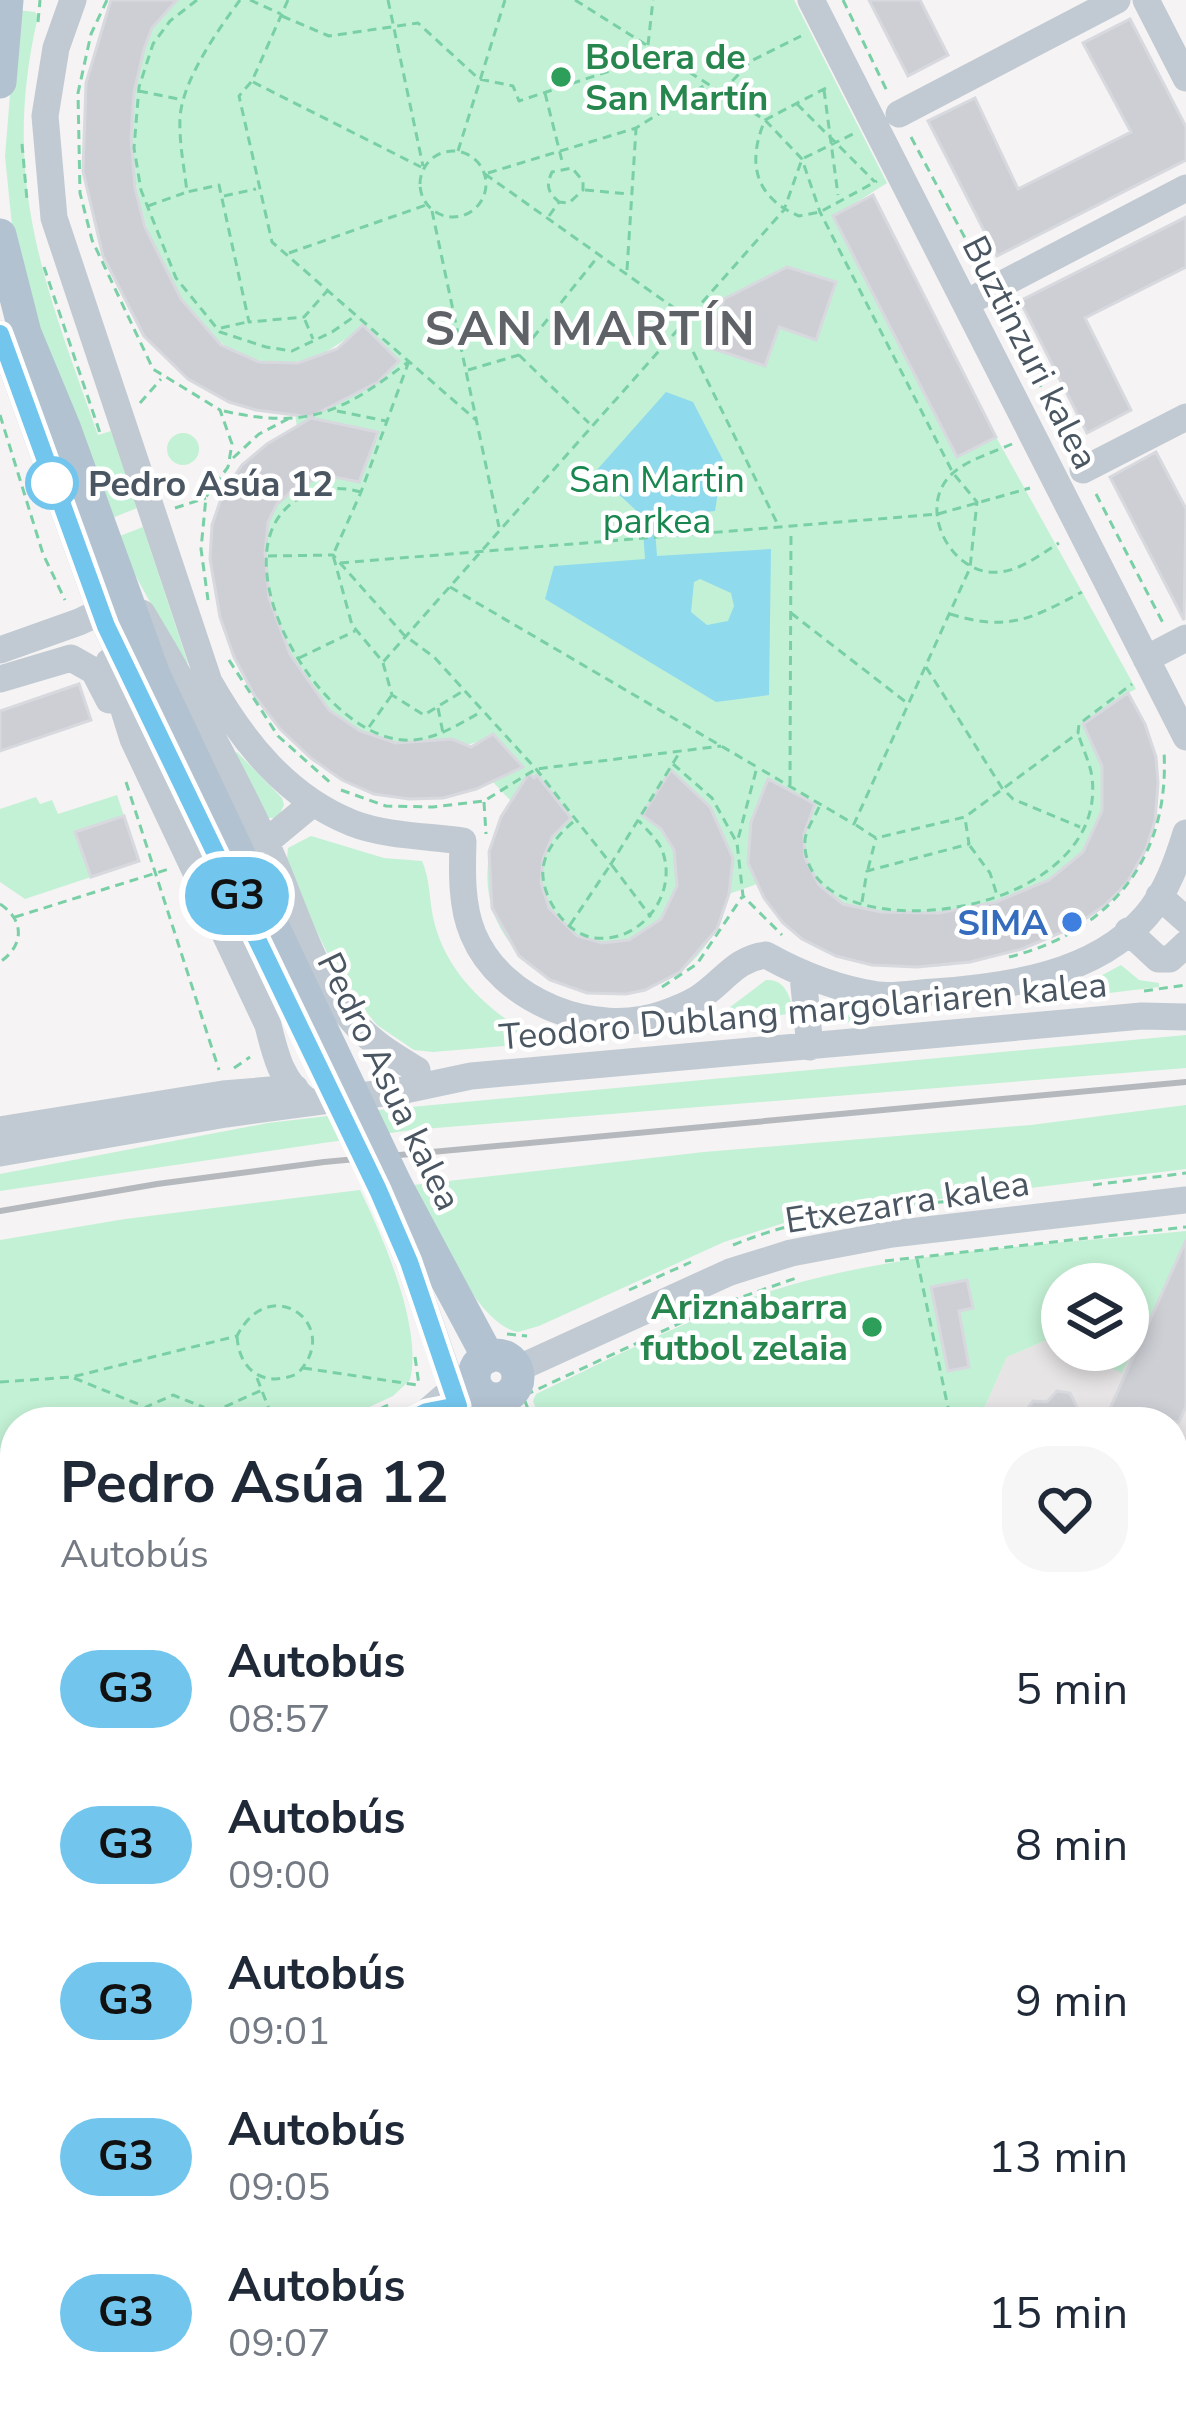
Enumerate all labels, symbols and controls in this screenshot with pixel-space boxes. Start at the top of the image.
place label: Bolera de San Martín [585,33,768,123]
marker: Bolera de San Martín [548,64,574,90]
street label: Buztinzuri kalea [950,228,1110,478]
district label: SAN MARTÍN [424,296,758,362]
park label: San Martin parkea [569,456,745,546]
marker: Pedro Asúa 12 [27,458,77,508]
place label: Pedro Asúa 12 [88,460,333,509]
line badge: G3 [183,857,291,935]
text: G3 [209,867,265,924]
place label: SIMA [957,899,1048,948]
marker: SIMA [1059,909,1085,935]
street label: Pedro Asua kalea [305,944,472,1219]
street label: Teodoro Dublang margolariaren kalea [497,960,1109,1062]
street label: Etxezarra kalea [782,1159,1033,1246]
map controls [1041,1263,1149,1371]
button: layers [1041,1263,1149,1371]
place label: Ariznabarra futbol zelaia [640,1283,848,1373]
marker: Ariznabarra futbol zelaia [859,1314,885,1340]
text: Pedro Asúa 12 [60,1444,449,1522]
button: heart [1002,1446,1128,1572]
text: Autobús [60,1528,209,1581]
text: Autobús [228,1632,406,1693]
text: 5 min [1015,1659,1128,1720]
text: G3 [98,1660,154,1717]
text: 08:57 [228,1693,331,1746]
text: Autobús [228,1788,406,1849]
text: 8 min [1015,1815,1128,1876]
text: G3 [98,1816,154,1873]
text: 09:00 [228,1849,331,1902]
text: Autobús [228,1944,406,2005]
text: 9 min [1015,1971,1128,2032]
text: G3 [98,1972,154,2029]
text: 09:01 [228,2005,331,2058]
text: Autobús [228,2100,406,2161]
text: 13 min [988,2127,1128,2188]
text: G3 [98,2128,154,2185]
text: 09:05 [228,2161,331,2214]
text: Autobús [228,2256,406,2317]
text: 15 min [988,2283,1128,2344]
text: G3 [98,2284,154,2341]
text: 09:07 [228,2317,331,2370]

